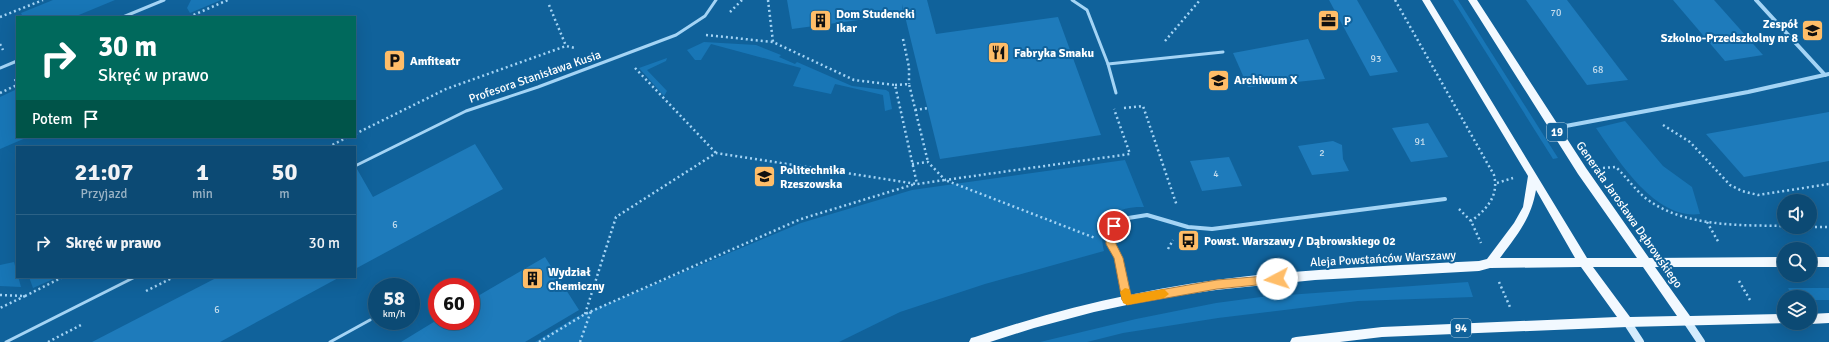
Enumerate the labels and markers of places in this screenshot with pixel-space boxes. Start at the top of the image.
place label: Dom Studencki Ikar [836,7,915,36]
building icon: Dom Studencki Ikar [807,8,833,34]
office icon: P [1315,8,1341,34]
place label: P [1344,14,1351,29]
place label: Zespół Szkolno-Przedszkolny nr 8 [1661,17,1799,46]
school or university icon: Zespół Szkolno-Przedszkolny nr 8 [1800,18,1826,44]
restaurant icon: Fabryka Smaku [986,40,1012,66]
place label: Fabryka Smaku [1014,46,1094,61]
parking icon: Amfiteatr [381,48,407,74]
place label: Amfiteatr [410,54,460,69]
school or university icon: Archiwum X [1205,67,1231,93]
place label: Archiwum X [1234,73,1298,88]
place label: Politechnika Rzeszowska [780,163,845,192]
school or university icon: Politechnika Rzeszowska [751,164,777,190]
pin [1097,209,1131,243]
bus stop icon: Powst. Warszawy / Dąbrowskiego 02 [1175,228,1201,254]
place label: Powst. Warszawy / Dąbrowskiego 02 [1204,234,1396,249]
place label: Wydział Chemiczny [548,265,605,294]
building icon: Wydział Chemiczny [520,266,546,292]

